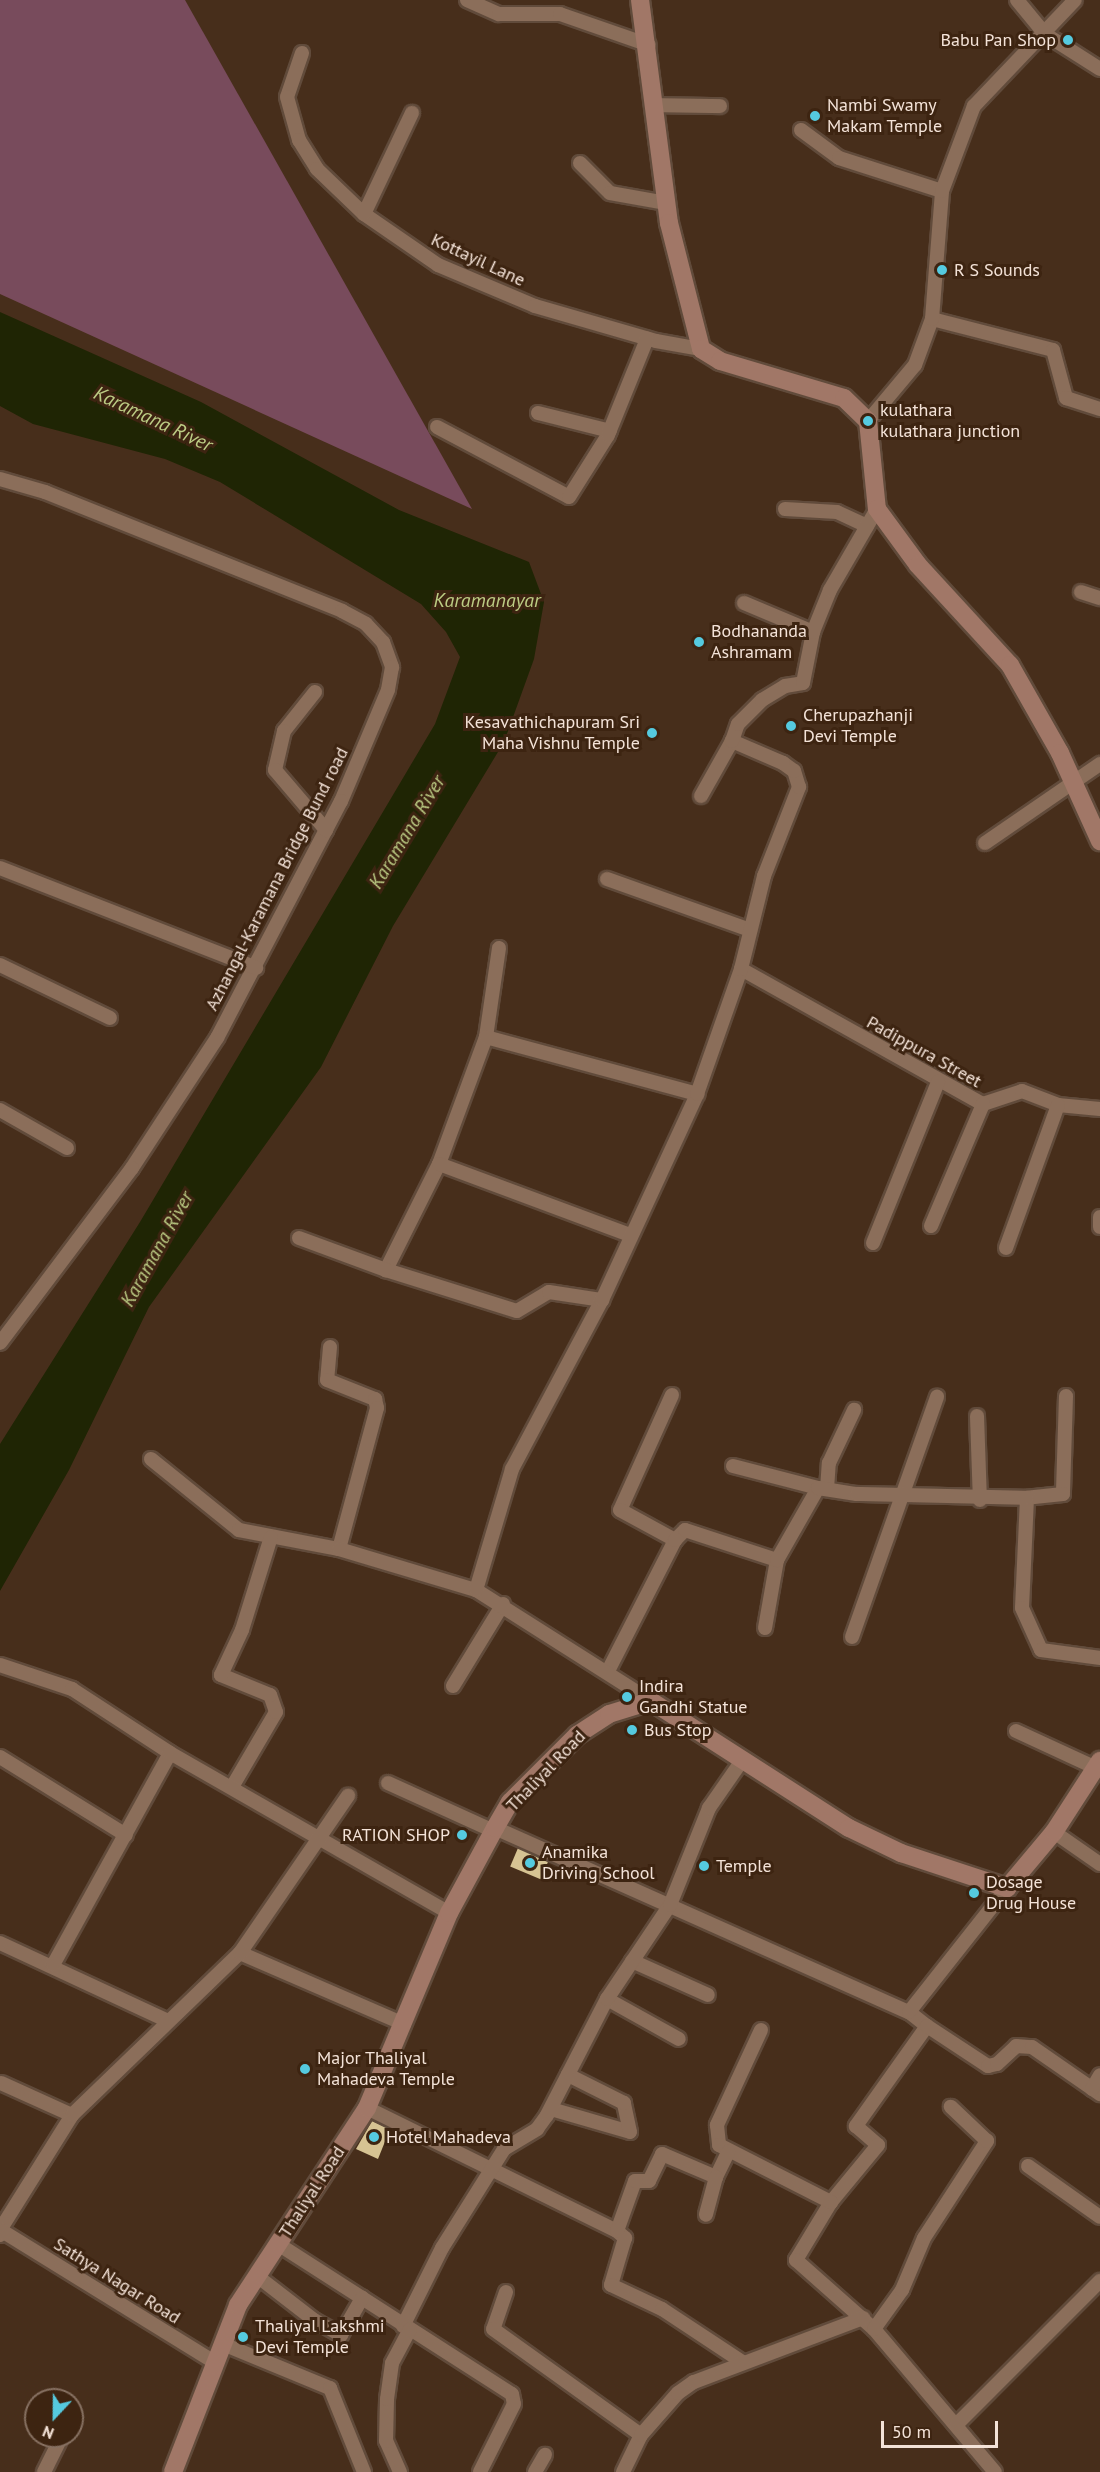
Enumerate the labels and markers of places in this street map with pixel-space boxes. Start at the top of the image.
place label: Babu Pan Shop [941,29,1056,51]
marker: Babu Pan Shop [1061,33,1075,47]
place label: Nambi Swamy Makam Temple [827,95,943,138]
marker: Nambi Swamy Makam Temple [808,109,822,123]
place label: R S Sounds [954,259,1040,281]
marker: R S Sounds [935,263,949,277]
place label: kulathara kulathara junction [880,400,1020,442]
marker: kulathara kulathara junction [861,414,875,428]
place label: Bodhananda Ashramam [711,621,807,664]
marker: Bodhananda Ashramam [692,635,706,649]
place label: Cherupazhanji Devi Temple [803,705,913,748]
place label: Kesavathichapuram Sri Maha Vishnu Temple [465,712,640,754]
marker: Cherupazhanji Devi Temple [784,719,798,733]
marker: Kesavathichapuram Sri Maha Vishnu Temple [645,726,659,740]
place label: Indira Gandhi Statue [639,1676,747,1718]
marker: Indira Gandhi Statue [620,1690,634,1704]
place label: Bus Stop [644,1719,711,1741]
marker: Bus Stop [625,1723,639,1737]
place label: RATION SHOP [342,1824,450,1846]
marker: RATION SHOP [455,1828,469,1842]
place label: Anamika Driving School [542,1842,655,1884]
place label: Temple [716,1855,772,1877]
marker: Anamika Driving School [523,1856,537,1870]
marker: Temple [697,1859,711,1873]
place label: Dosage Drug House [986,1872,1076,1914]
marker: Dosage Drug House [967,1886,981,1900]
place label: Major Thaliyal Mahadeva Temple [317,2048,455,2090]
marker: Major Thaliyal Mahadeva Temple [298,2062,312,2076]
place label: Hotel Mahadeva [386,2126,511,2148]
marker: Hotel Mahadeva [367,2130,381,2144]
place label: Thaliyal Lakshmi Devi Temple [255,2316,385,2358]
marker: Thaliyal Lakshmi Devi Temple [236,2330,250,2344]

